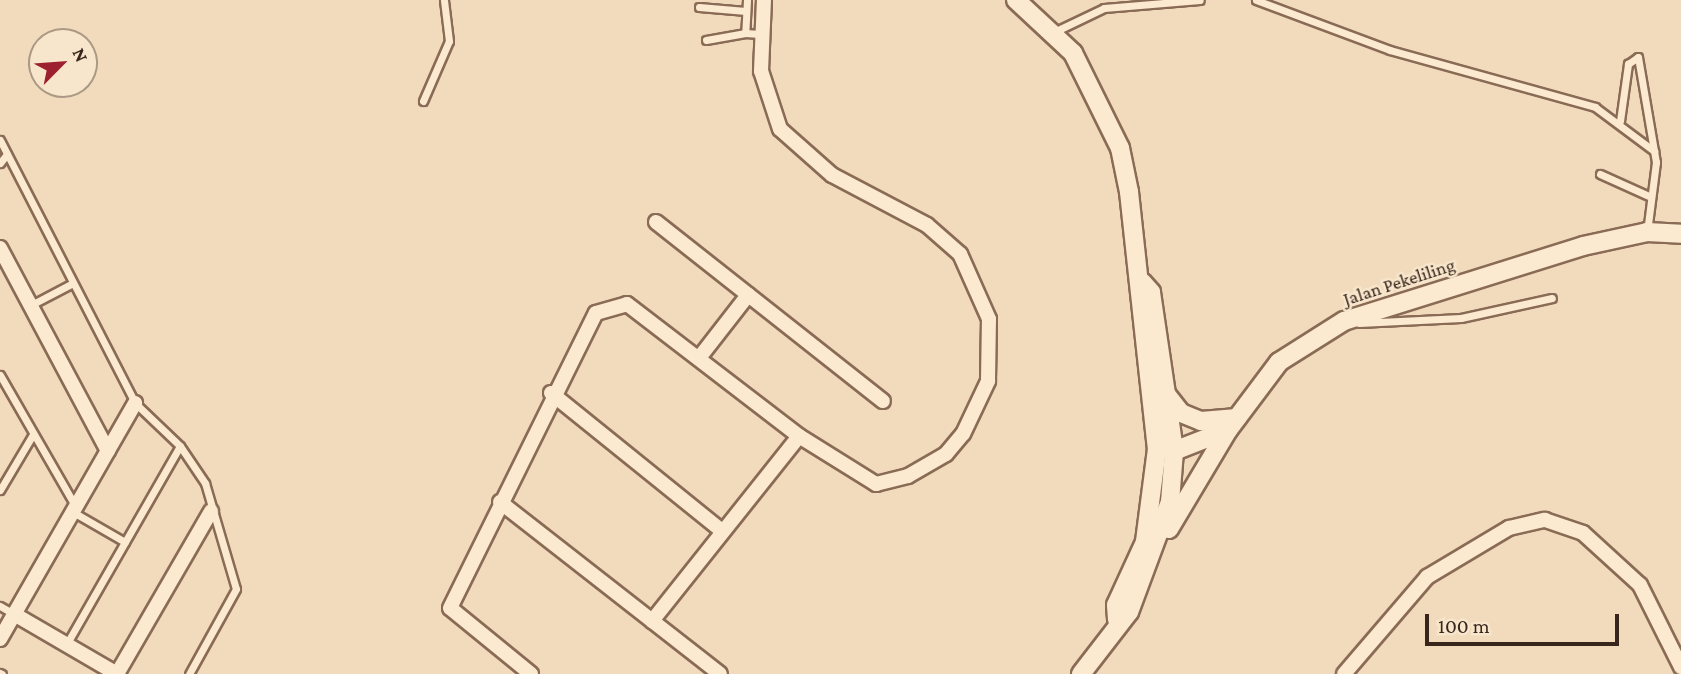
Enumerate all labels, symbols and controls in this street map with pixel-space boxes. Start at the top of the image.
north arrow [28,28,98,98]
text: N [68,44,93,65]
street label: Jalan Pekeliling [1340,253,1458,311]
scale bar [1429,600,1623,644]
text: 100 m [1438,614,1490,638]

